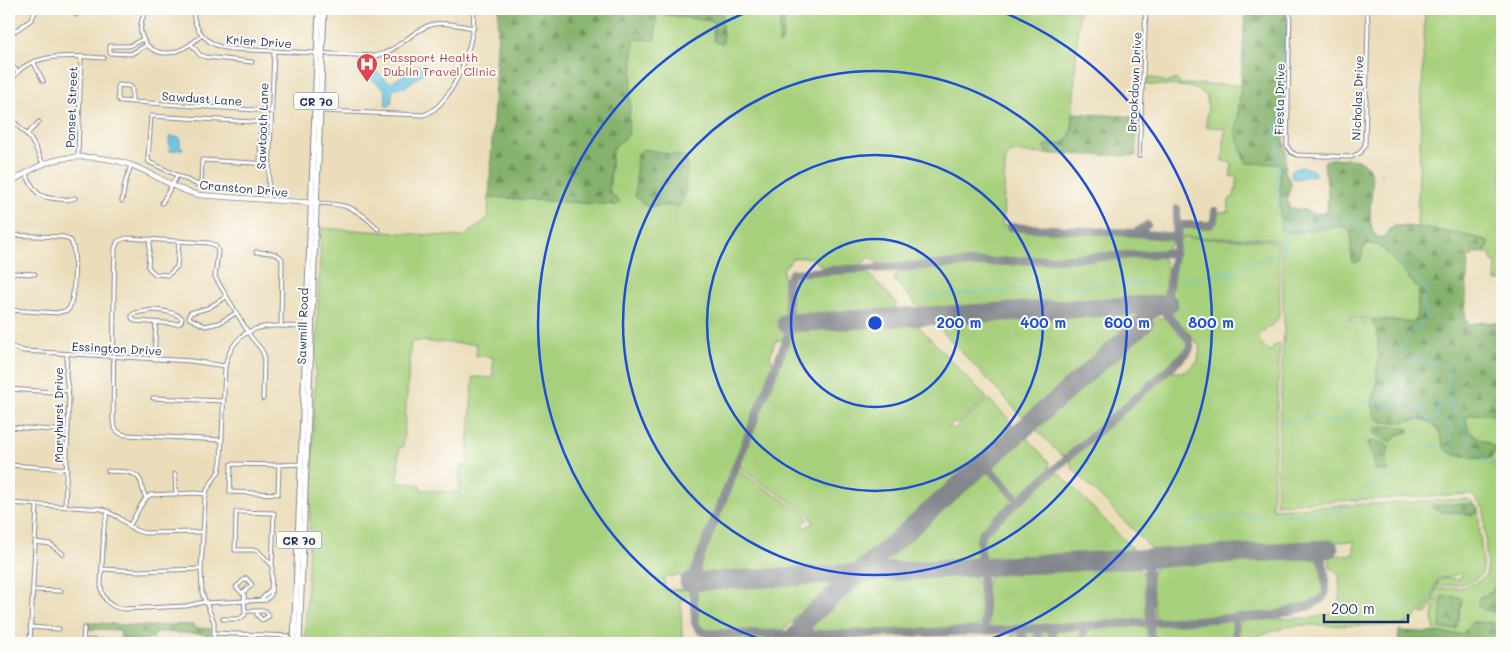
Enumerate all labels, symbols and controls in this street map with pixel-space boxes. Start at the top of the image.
street label: Krier Drive [226,31,292,51]
street label: Brookdown Drive [1123,31,1145,133]
place label: Passport Health Dublin Travel Clinic [383,49,496,79]
hospital icon: Passport Health Dublin Travel Clinic [355,52,379,83]
street label: Nicholas Drive [1348,55,1366,141]
street label: Fiesta Drive [1270,63,1288,135]
street label: Ponset Street [62,66,80,148]
street label: Sawtooth Lane [252,82,272,170]
street label: Sawdust Lane [161,87,243,109]
road number: CR 70 [294,92,338,110]
street label: Cranston Drive [199,176,289,200]
street label: Sawmill Road [293,287,311,365]
text: 200 m [937,312,982,332]
text: 400 m [1020,312,1066,332]
text: 600 m [1104,312,1150,332]
text: 800 m [1188,312,1234,332]
centre of rings [866,314,884,332]
street label: Essington Drive [71,338,163,358]
street label: Maryhurst Drive [50,367,66,463]
road number: CR 70 [276,532,322,548]
scale bar [1324,592,1407,624]
text: 200 m [1331,598,1375,618]

